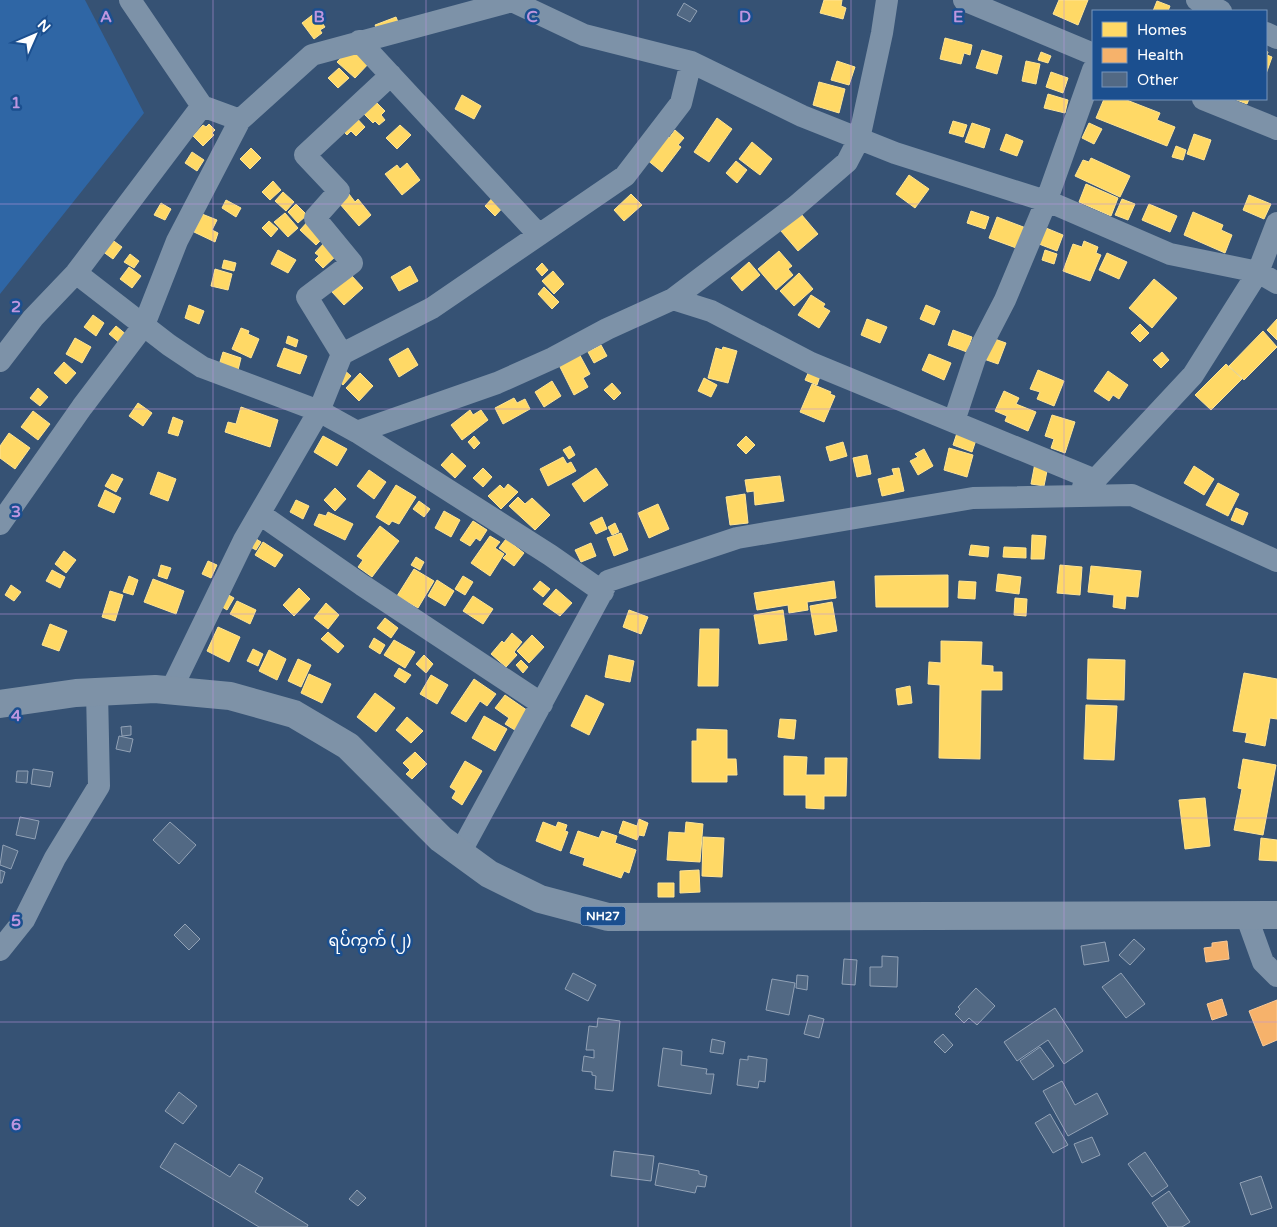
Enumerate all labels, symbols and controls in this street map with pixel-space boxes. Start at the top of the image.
text: A [100,7,112,27]
text: B [313,7,325,27]
text: C [526,7,538,27]
text: D [739,7,751,27]
text: E [953,7,963,27]
north arrow [10,10,60,60]
legend [1092,10,1267,100]
text: N [34,16,54,36]
text: Homes [1137,21,1187,39]
text: Health [1137,46,1184,64]
text: Other [1137,71,1179,89]
text: 1 [11,93,21,113]
text: 2 [11,297,21,317]
text: 3 [11,502,21,522]
text: 4 [11,706,21,726]
road number: NH27 [580,906,626,926]
text: 5 [11,911,21,931]
district label: ရပ်ကွက် (၂) [329,929,411,954]
text: 6 [11,1115,21,1135]

